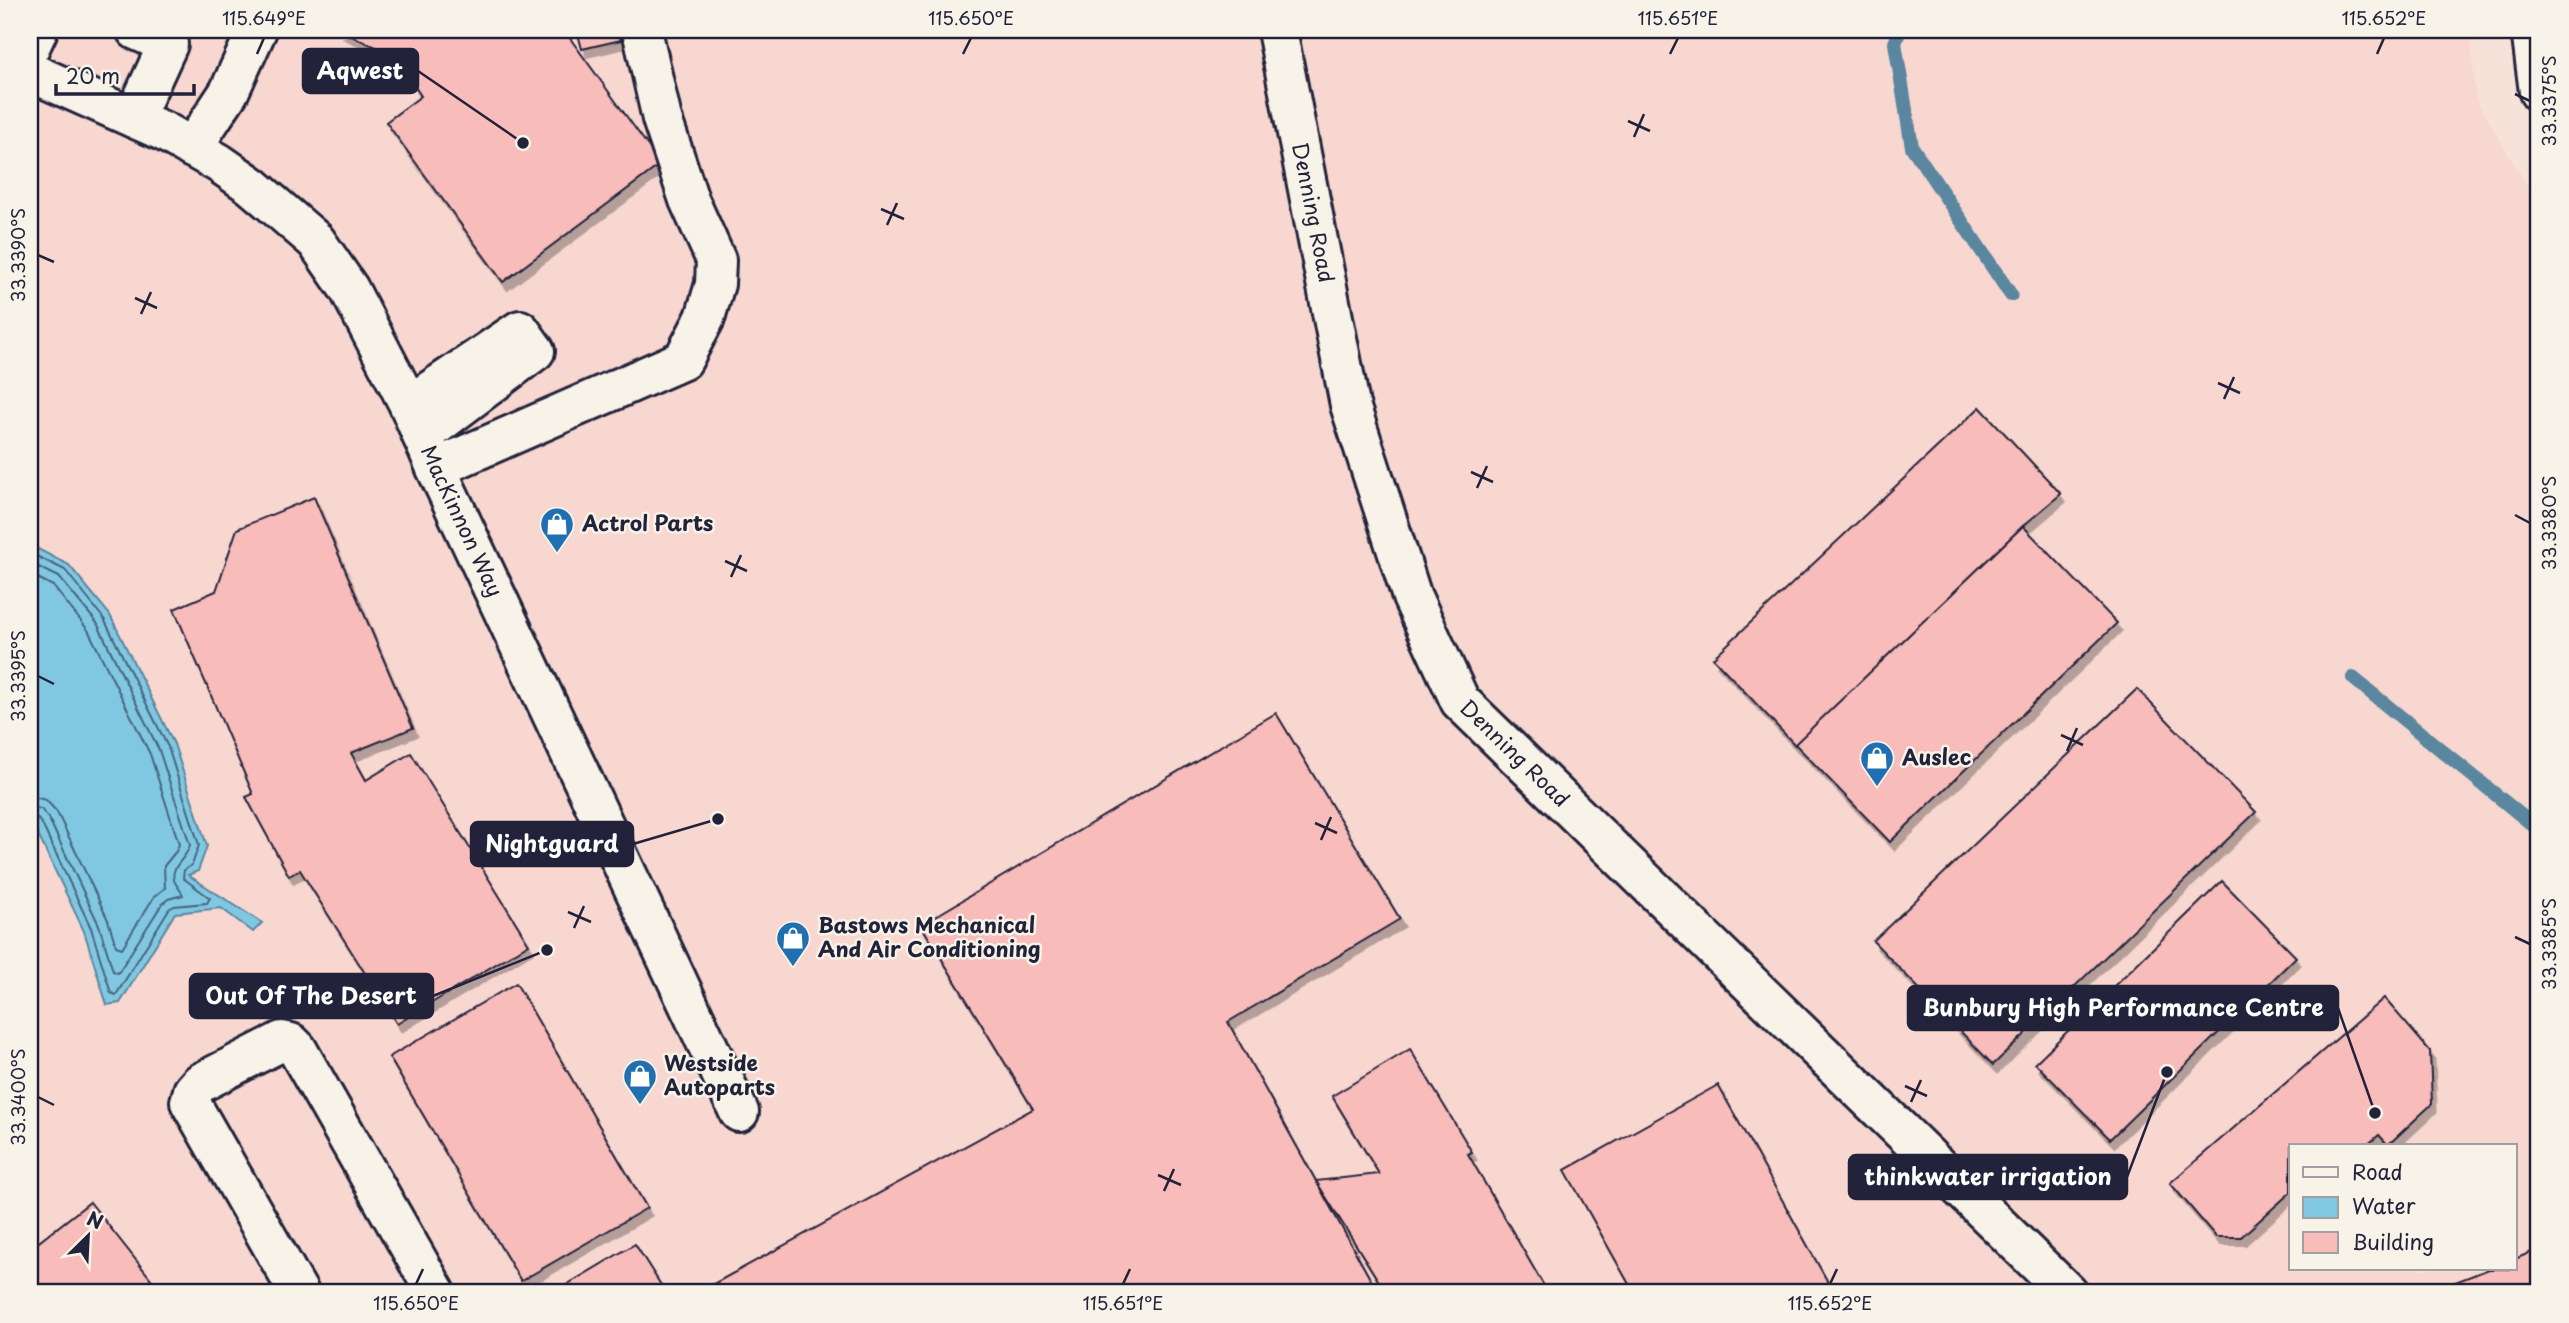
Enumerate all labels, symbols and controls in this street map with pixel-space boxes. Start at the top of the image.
text: 115.649°E [222,4,306,31]
text: 115.650°E [928,4,1014,31]
text: 115.651°E [1638,4,1718,31]
text: 115.652°E [2342,4,2426,31]
callout: Aqwest [303,49,418,93]
scale bar [56,52,194,96]
text: Aqwest [317,52,403,87]
text: 33.3375°S [2535,55,2562,147]
text: 20 m [66,59,120,91]
street label: Denning Road [1285,139,1344,285]
text: 33.3390°S [4,208,31,302]
street label: MacKinnon Way [414,440,512,602]
text: 33.3380°S [2535,476,2562,571]
shop icon: Actrol Parts [538,505,576,554]
place label: Actrol Parts [581,506,713,538]
text: 33.3395°S [4,630,31,722]
street label: Denning Road [1453,691,1578,813]
shop icon: Auslec [1858,739,1896,788]
place label: Auslec [1902,740,1971,772]
callout: Nightguard [471,822,633,866]
text: Nightguard [485,825,619,860]
text: 33.3385°S [2535,898,2562,990]
place label: Bastows Mechanical And Air Conditioning [818,908,1041,964]
shop icon: Bastows Mechanical And Air Conditioning [774,919,812,968]
callout: Out Of The Desert [190,974,433,1018]
text: Out Of The Desert [205,977,417,1012]
callout: Bunbury High Performance Centre [1908,986,2338,1030]
text: Bunbury High Performance Centre [1922,989,2324,1024]
place label: Westside Autoparts [664,1046,775,1102]
text: 33.3400°S [4,1048,31,1146]
shop icon: Westside Autoparts [621,1057,659,1106]
legend [2289,1144,2516,1270]
callout: thinkwater irrigation [1849,1155,2127,1199]
text: Road [2352,1155,2403,1187]
text: thinkwater irrigation [1864,1158,2112,1193]
text: Water [2352,1189,2416,1221]
north arrow [52,1200,122,1270]
text: N [83,1204,108,1235]
text: Building [2352,1225,2434,1257]
text: 115.650°E [373,1289,459,1316]
text: 115.651°E [1083,1289,1163,1316]
text: 115.652°E [1788,1289,1872,1316]

